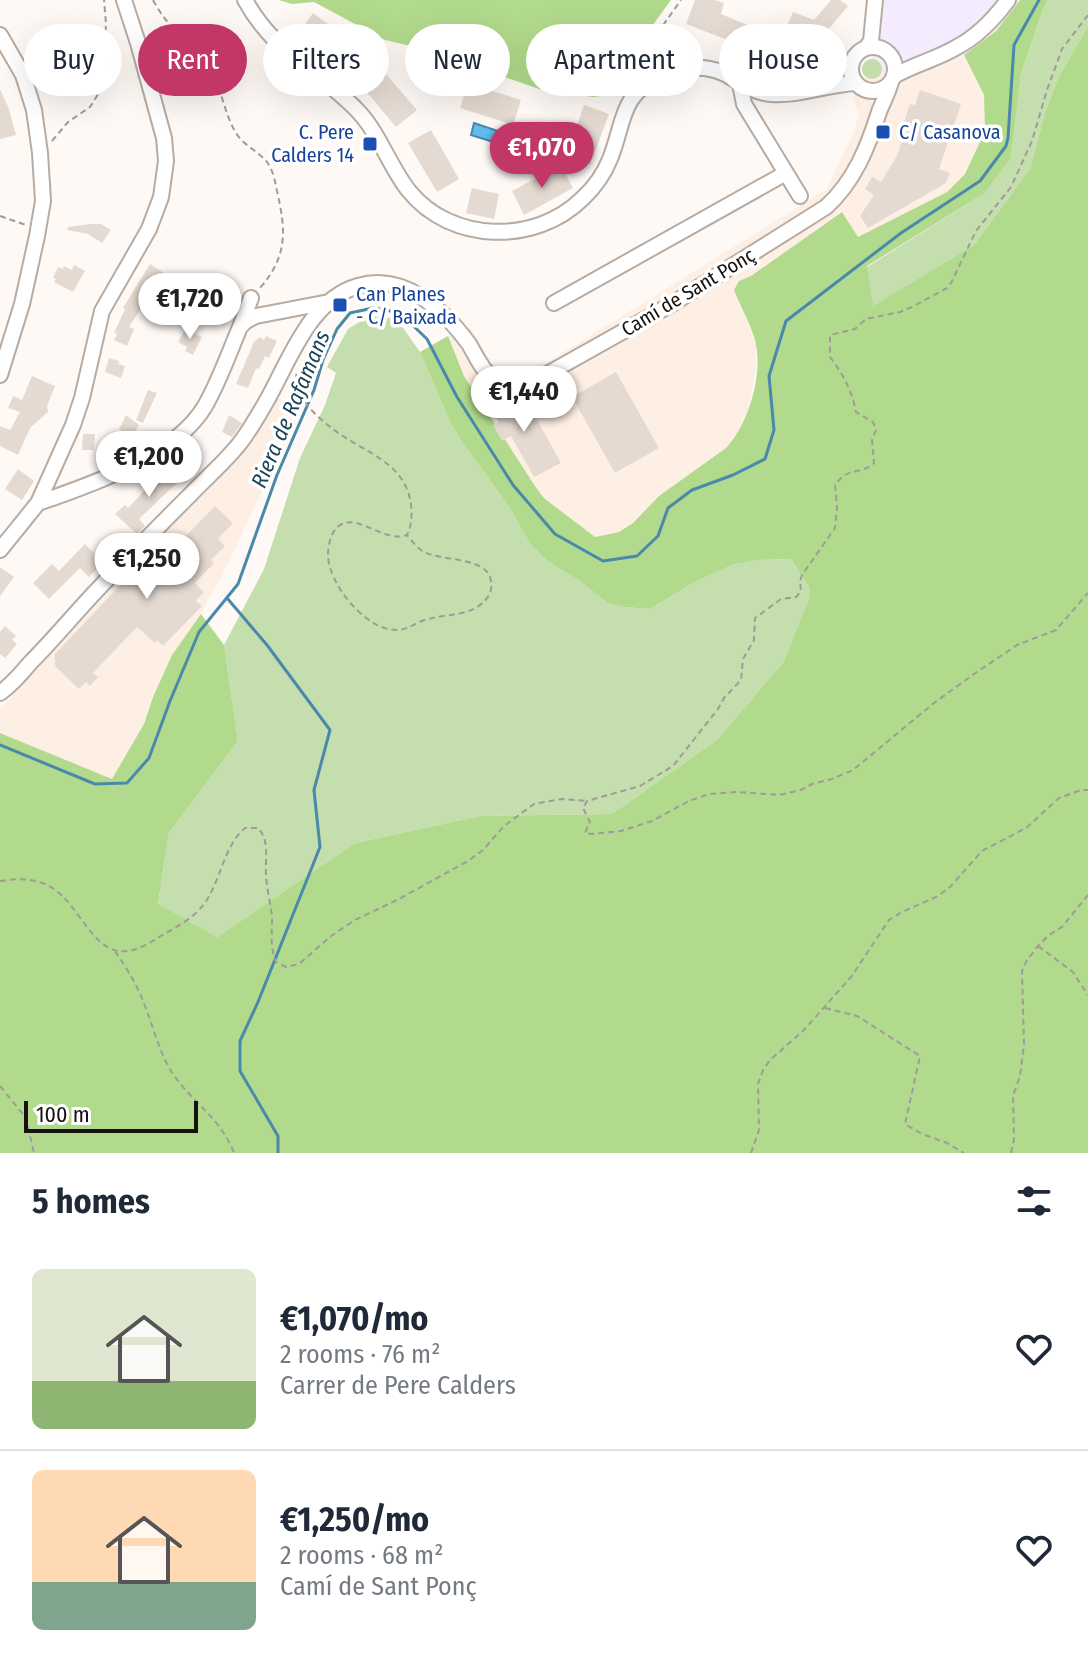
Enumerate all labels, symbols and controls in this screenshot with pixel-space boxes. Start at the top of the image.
chip: Buy [24,24,122,96]
chip: Rent [138,24,247,96]
chip: Filters [263,24,389,96]
chip: New [405,24,510,96]
chip: Apartment [526,24,703,96]
chip: House [719,24,847,96]
place label: C. Pere Calders 14 [271,120,354,167]
place label: C/ Casanova [899,120,1000,144]
pin: €1,070 [477,122,607,190]
marker: C/ Casanova [874,123,892,141]
text: €1,070 [508,132,576,163]
marker: C. Pere Calders 14 [361,135,379,153]
street label: Camí de Sant Ponç [617,243,759,341]
pin: €1,720 [125,273,255,341]
place label: Can Planes - C/ Baixada [356,282,457,329]
text: €1,720 [156,283,224,314]
marker: Can Planes - C/ Baixada [331,296,349,314]
water label: Riera de Rafamans [245,326,336,492]
pin: €1,440 [459,366,589,434]
text: €1,440 [489,376,559,407]
pin: €1,200 [84,431,214,499]
text: €1,200 [114,441,184,472]
pin: €1,250 [82,533,212,601]
text: €1,250 [112,543,182,574]
scale bar [24,1097,198,1133]
text: 100 m [36,1101,90,1128]
icon: filters [1012,1179,1056,1223]
text: 5 homes [32,1181,150,1222]
text: €1,070/mo [280,1298,428,1339]
icon: home [96,1301,192,1397]
icon: heart [1012,1327,1056,1371]
text: 2 rooms · 76 m² [280,1339,440,1370]
text: Carrer de Pere Calders [280,1370,516,1401]
text: €1,250/mo [280,1499,429,1540]
icon: home [96,1502,192,1598]
icon: heart [1012,1528,1056,1572]
text: 2 rooms · 68 m² [280,1540,443,1571]
text: Camí de Sant Ponç [280,1571,477,1602]

